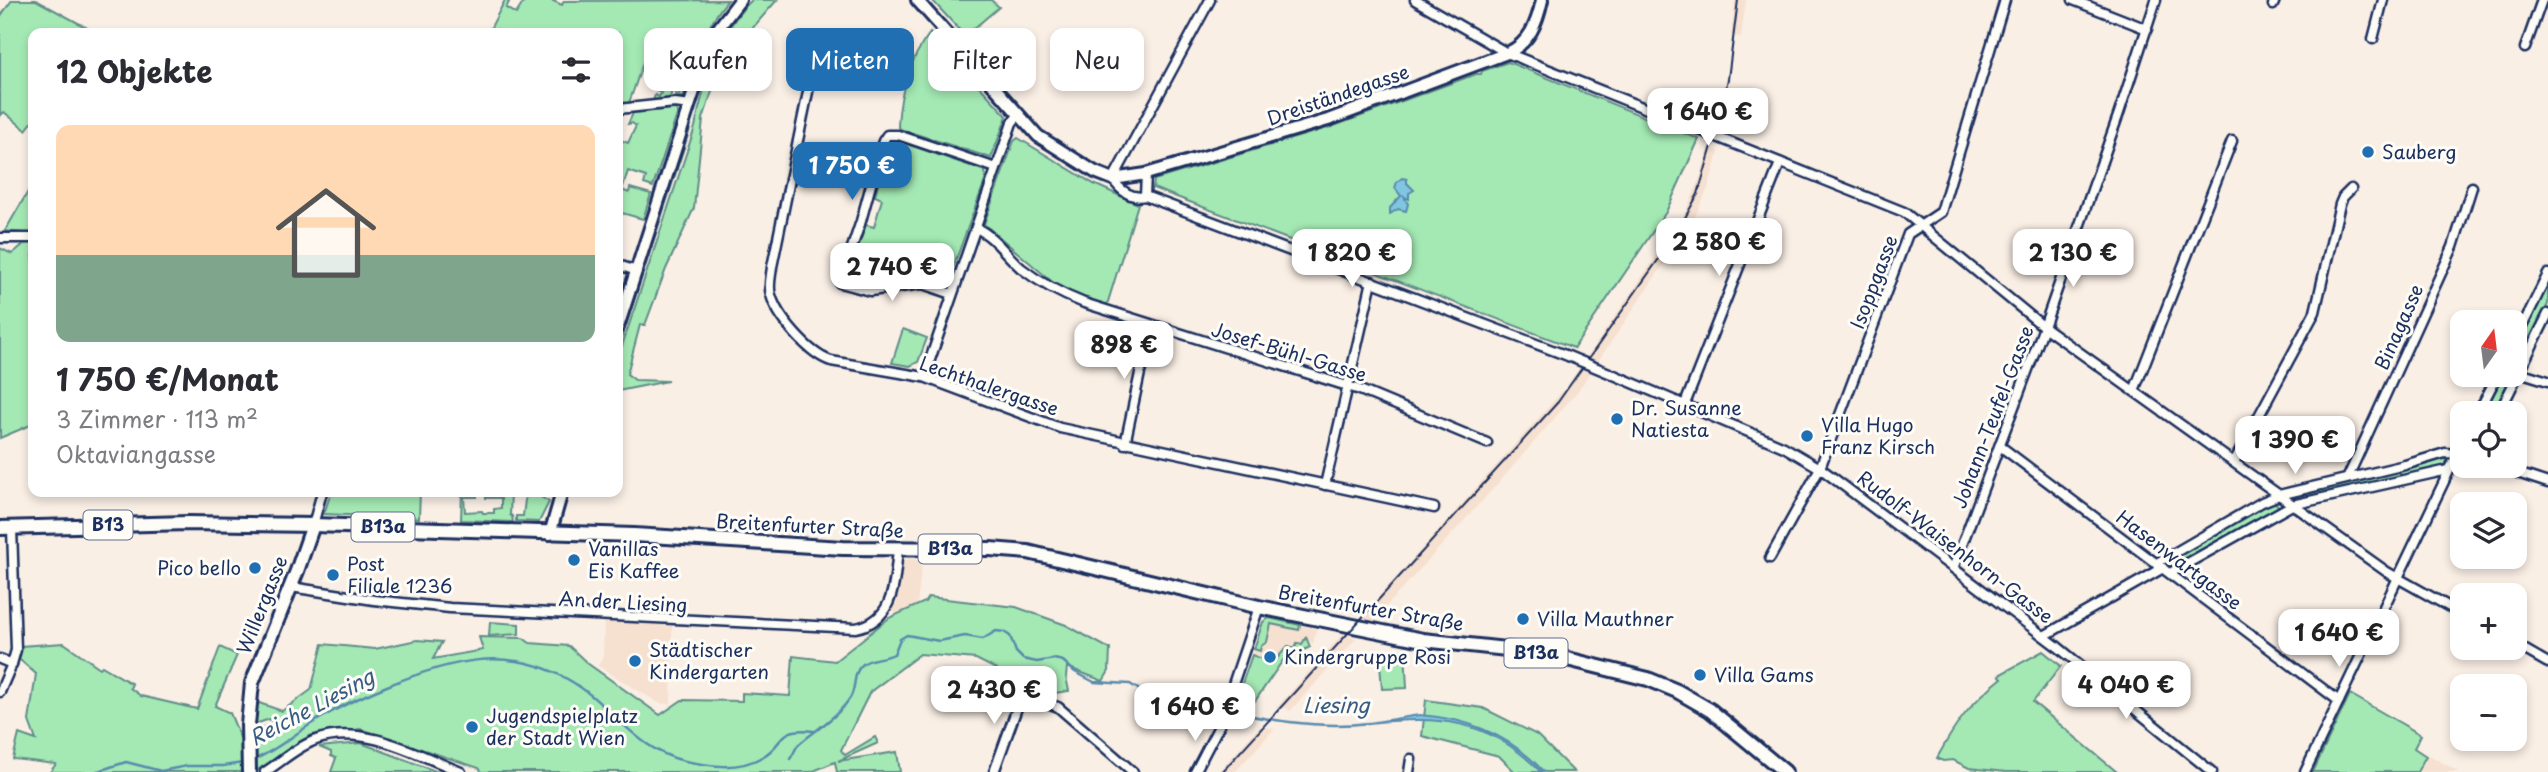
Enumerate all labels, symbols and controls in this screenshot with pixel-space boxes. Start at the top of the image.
chip: Kaufen [644,28,772,91]
chip: Mieten [786,28,914,91]
chip: Filter [928,28,1036,91]
chip: Neu [1050,28,1144,91]
text: 12 Objekte [56,48,213,93]
icon: filters [557,51,595,89]
street label: Dreiständegasse [1263,57,1412,131]
pin: 1 640 € [1643,88,1773,148]
text: 1 640 € [1663,93,1753,128]
place label: Sauberg [2382,137,2456,165]
pin: 1 750 € [787,142,917,202]
marker: Sauberg [2360,144,2376,160]
text: 1 750 € [809,147,895,182]
icon: home [263,170,389,296]
pin: 2 580 € [1654,218,1784,278]
text: 2 580 € [1672,223,1766,258]
pin: 1 820 € [1287,230,1417,289]
pin: 2 130 € [2008,230,2138,289]
street label: Isoppgasse [1842,231,1904,333]
text: 1 820 € [1308,234,1396,269]
text: 2 130 € [2029,234,2117,269]
pin: 2 740 € [827,244,957,303]
text: 2 740 € [846,248,938,283]
street label: Binagasse [2367,279,2429,374]
north arrow [2450,310,2527,387]
map controls [2450,310,2527,751]
street label: Josef-Bühl-Gasse [1208,314,1370,388]
street label: Johann-Teufel-Gasse [1944,321,2040,512]
pin: 898 € [1075,322,1173,381]
text: 898 € [1090,326,1158,361]
street label: Lechthalergasse [916,348,1063,422]
text: 1 750 €/Monat [56,356,279,401]
place label: Dr. Susanne Natiesta [1631,393,1742,443]
text: 3 Zimmer · 113 m² [56,401,258,436]
button: locate [2450,401,2527,478]
place label: Villa Hugo Franz Kirsch [1821,410,1935,460]
marker: Dr. Susanne Natiesta [1609,411,1625,427]
pin: 1 390 € [2230,416,2360,476]
text: 1 390 € [2251,421,2339,456]
marker: Villa Hugo Franz Kirsch [1799,428,1815,444]
text: Oktaviangasse [56,436,216,471]
street label: Rudolf-Waisenhorn-Gasse [1852,463,2059,629]
button: layers [2450,492,2527,569]
street label: Hasenwartgasse [2111,503,2248,616]
street label: Breitenfurter Straße [716,506,905,544]
road number: B13 [84,510,132,540]
road number: B13a [352,512,414,542]
place label: Vanillas Eis Kaffee [588,534,680,584]
road number: B13a [918,534,982,564]
place label: Post Filiale 1236 [347,549,452,599]
street label: Willergasse [229,551,294,658]
marker: Vanillas Eis Kaffee [566,552,582,568]
place label: Pico bello [157,553,241,581]
marker: Pico bello [247,560,263,576]
marker: Post Filiale 1236 [325,567,341,583]
street label: Breitenfurter Straße [1276,577,1466,637]
button: + [2450,583,2527,660]
street label: An der Liesing [558,584,688,618]
place label: Villa Mauthner [1537,604,1674,632]
pin: 1 640 € [2274,610,2404,669]
marker: Villa Mauthner [1515,611,1531,627]
text: 1 640 € [2294,614,2384,649]
place label: Städtischer Kindergarten [649,635,769,685]
road number: B13a [1504,638,1568,668]
place label: Kindergruppe Rosi [1284,642,1451,670]
marker: Kindergruppe Rosi [1262,649,1278,665]
marker: Städtischer Kindergarten [627,653,643,669]
water label: Reiche Liesing [243,659,381,753]
place label: Villa Gams [1714,660,1814,688]
pin: 4 040 € [2061,662,2191,721]
pin: 2 430 € [929,666,1059,726]
text: 4 040 € [2078,666,2174,701]
marker: Villa Gams [1692,667,1708,683]
text: 2 430 € [947,671,1041,706]
button: − [2450,674,2527,751]
pin: 1 640 € [1130,684,1260,743]
text: 1 640 € [1150,688,1240,723]
water label: Liesing [1303,688,1371,720]
place label: Jugendspielplatz der Stadt Wien [486,701,638,751]
marker: Jugendspielplatz der Stadt Wien [464,719,480,735]

